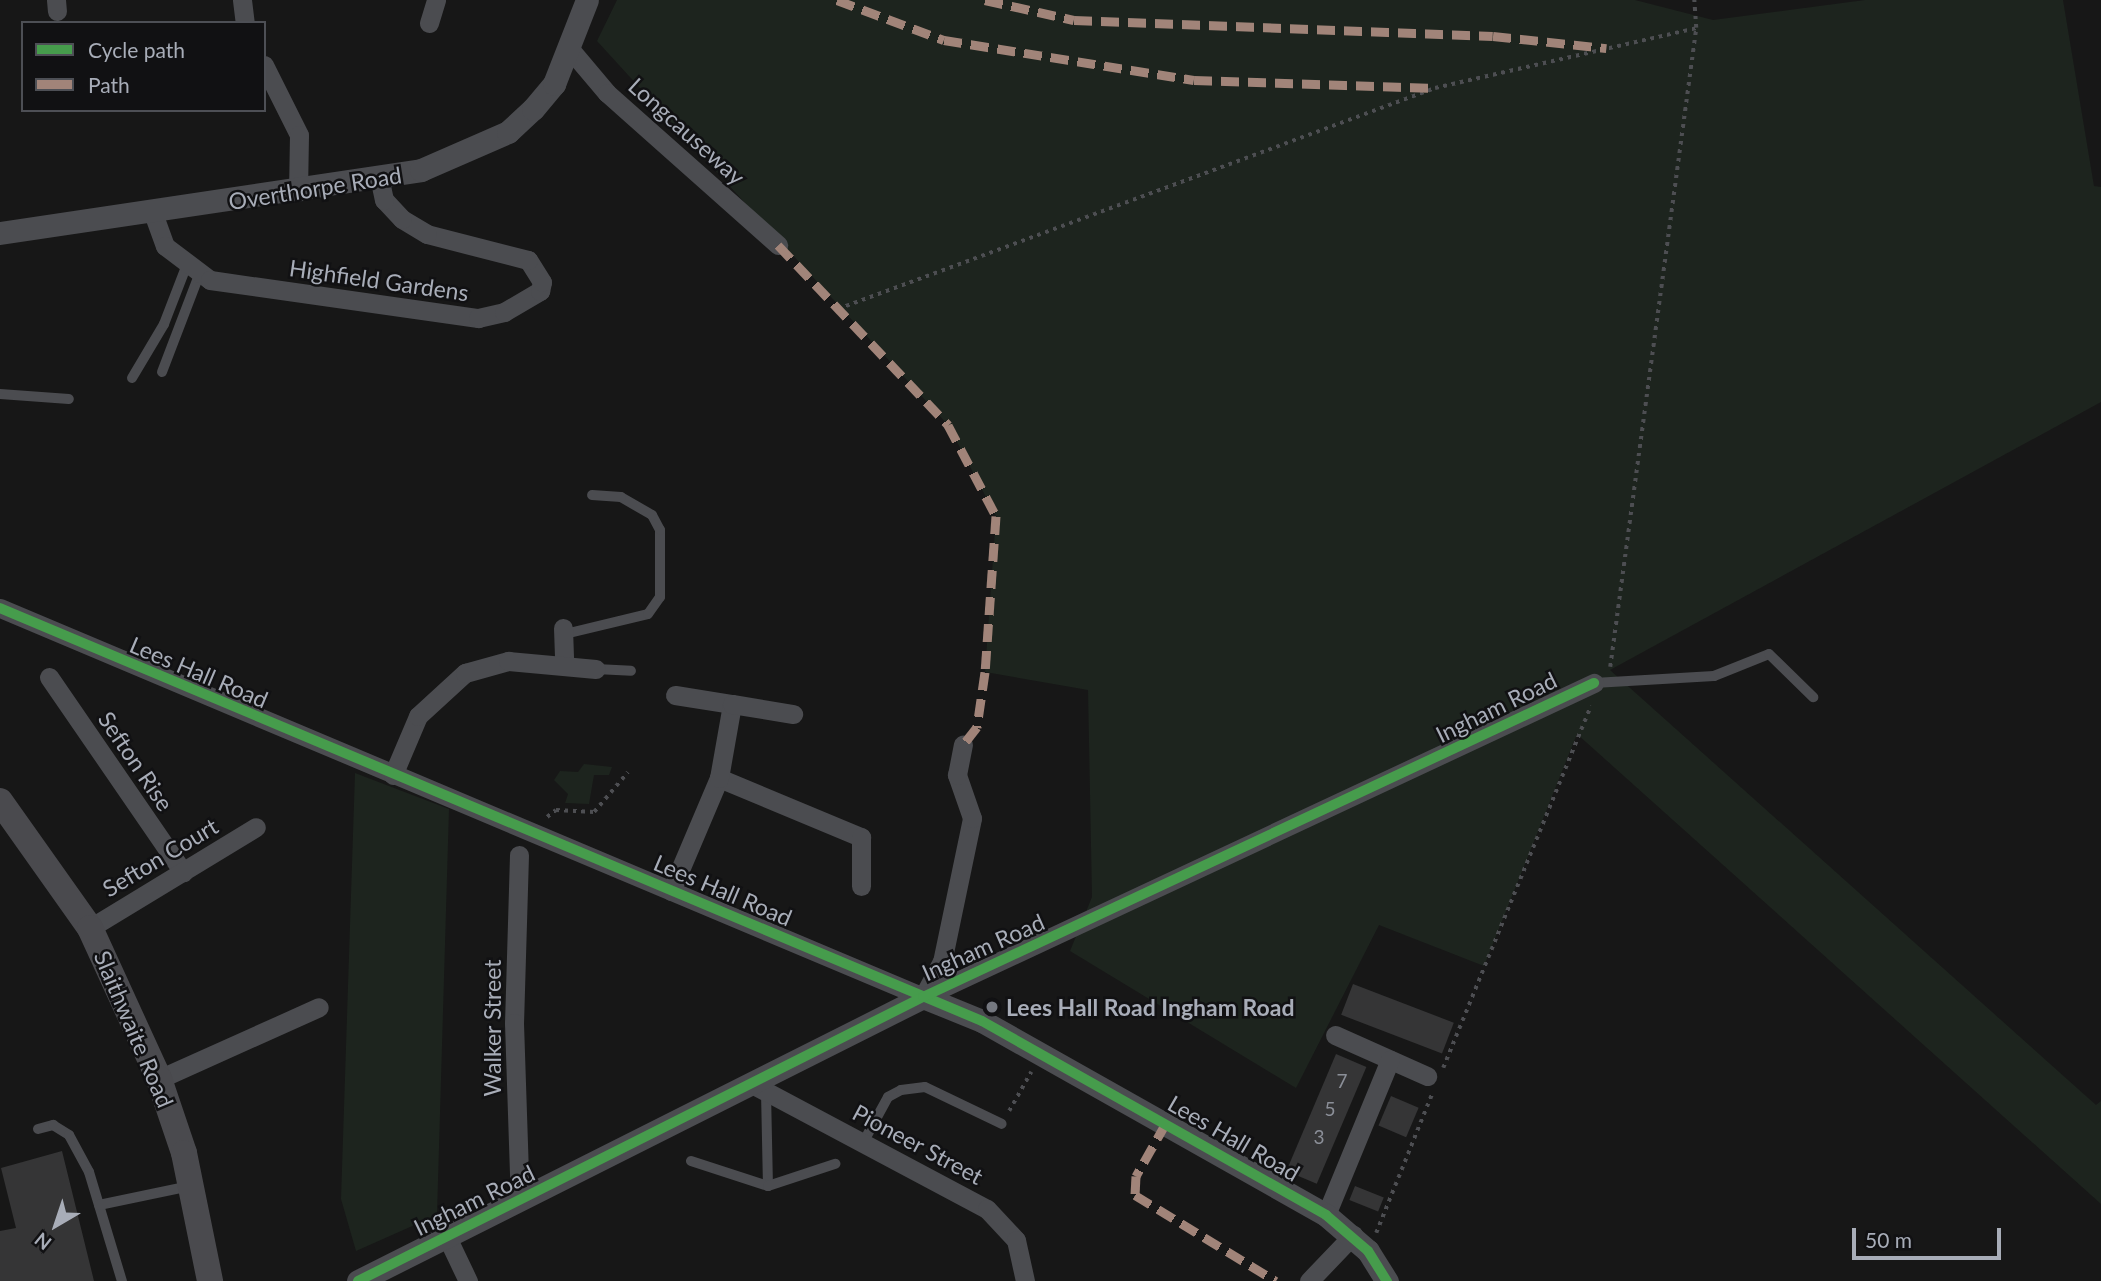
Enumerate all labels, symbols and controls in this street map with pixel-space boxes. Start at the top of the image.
legend [21,21,266,112]
text: Cycle path [88,37,185,62]
text: Path [88,72,130,97]
street label: Longcauseway [623,72,751,190]
street label: Overthorpe Road [226,161,404,215]
street label: Highfield Gardens [287,254,471,306]
street label: Lees Hall Road [126,630,272,714]
street label: Ingham Road [1431,666,1561,748]
street label: Sefton Rise [93,706,179,816]
street label: Sefton Court [97,812,223,902]
street label: Lees Hall Road [650,848,796,932]
street label: Ingham Road [917,908,1049,986]
street label: Slaithwaite Road [89,946,179,1112]
street label: Walker Street [478,959,506,1097]
place label: Lees Hall Road Ingham Road [1006,993,1294,1021]
marker: Lees Hall Road Ingham Road [984,999,1000,1015]
house number: 7 [1336,1070,1348,1092]
street label: Lees Hall Road [1163,1089,1305,1187]
street label: Pioneer Street [848,1098,988,1190]
house number: 5 [1324,1098,1336,1120]
house number: 3 [1313,1126,1325,1148]
street label: Ingham Road [409,1159,539,1241]
north arrow [21,1190,91,1260]
scale bar [1856,1214,2005,1258]
text: 50 m [1865,1227,1912,1252]
text: N [30,1228,55,1255]

